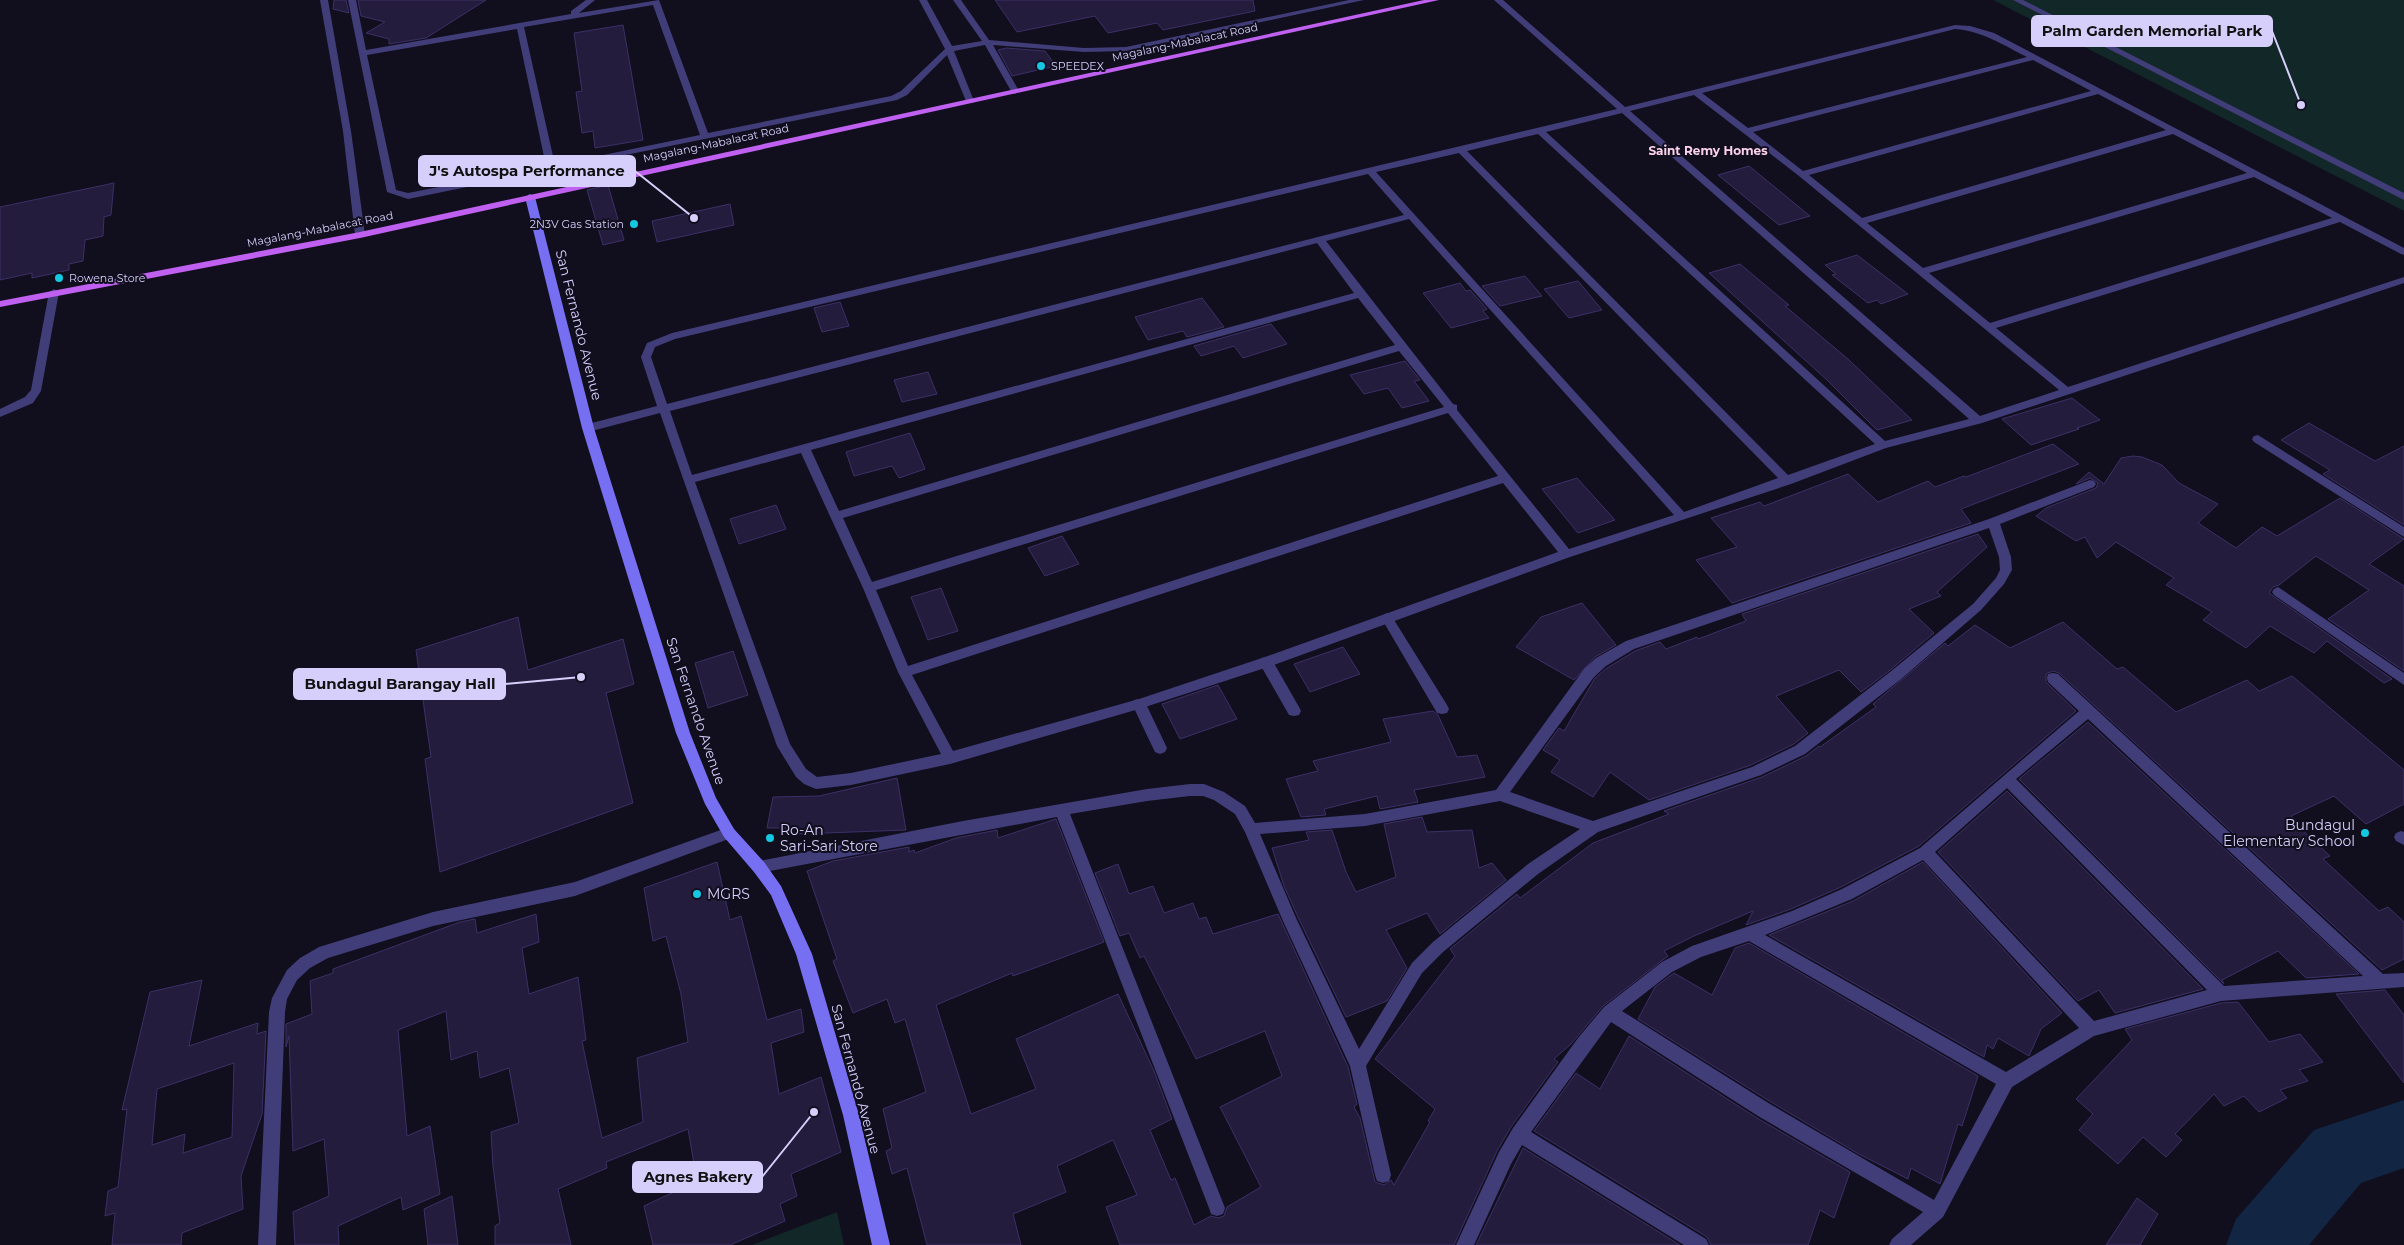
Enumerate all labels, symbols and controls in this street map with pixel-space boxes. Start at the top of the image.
callout: Palm Garden Memorial Park [2032,16,2272,46]
street label: Magalang-Mabalacat Road [1111,20,1259,64]
text: Palm Garden Memorial Park [2042,21,2263,40]
place label: SPEEDEX [1051,59,1105,73]
marker: SPEEDEX [1035,60,1047,72]
street label: Magalang-Mabalacat Road [642,121,790,165]
district label: Saint Remy Homes [1648,143,1768,158]
callout: J's Autospa Performance [419,156,635,186]
text: J's Autospa Performance [428,161,625,180]
street label: Magalang-Mabalacat Road [246,208,394,250]
place label: 2N3V Gas Station [530,217,624,231]
marker: 2N3V Gas Station [628,218,640,230]
street label: San Fernando Avenue [552,248,606,402]
place label: Rowena Store [69,271,146,285]
marker: Rowena Store [53,272,65,284]
street label: San Fernando Avenue [662,635,730,787]
callout: Bundagul Barangay Hall [294,669,505,699]
text: Bundagul Barangay Hall [305,674,496,693]
place label: Bundagul Elementary School [2223,816,2355,850]
place label: Ro-An Sari-Sari Store [780,821,878,855]
marker: Bundagul Elementary School [2359,827,2371,839]
marker: Ro-An Sari-Sari Store [764,832,776,844]
place label: MGRS [707,885,750,903]
marker: MGRS [691,888,703,900]
street label: San Fernando Avenue [827,1002,885,1156]
callout: Agnes Bakery [633,1162,762,1192]
text: Agnes Bakery [642,1167,754,1186]

